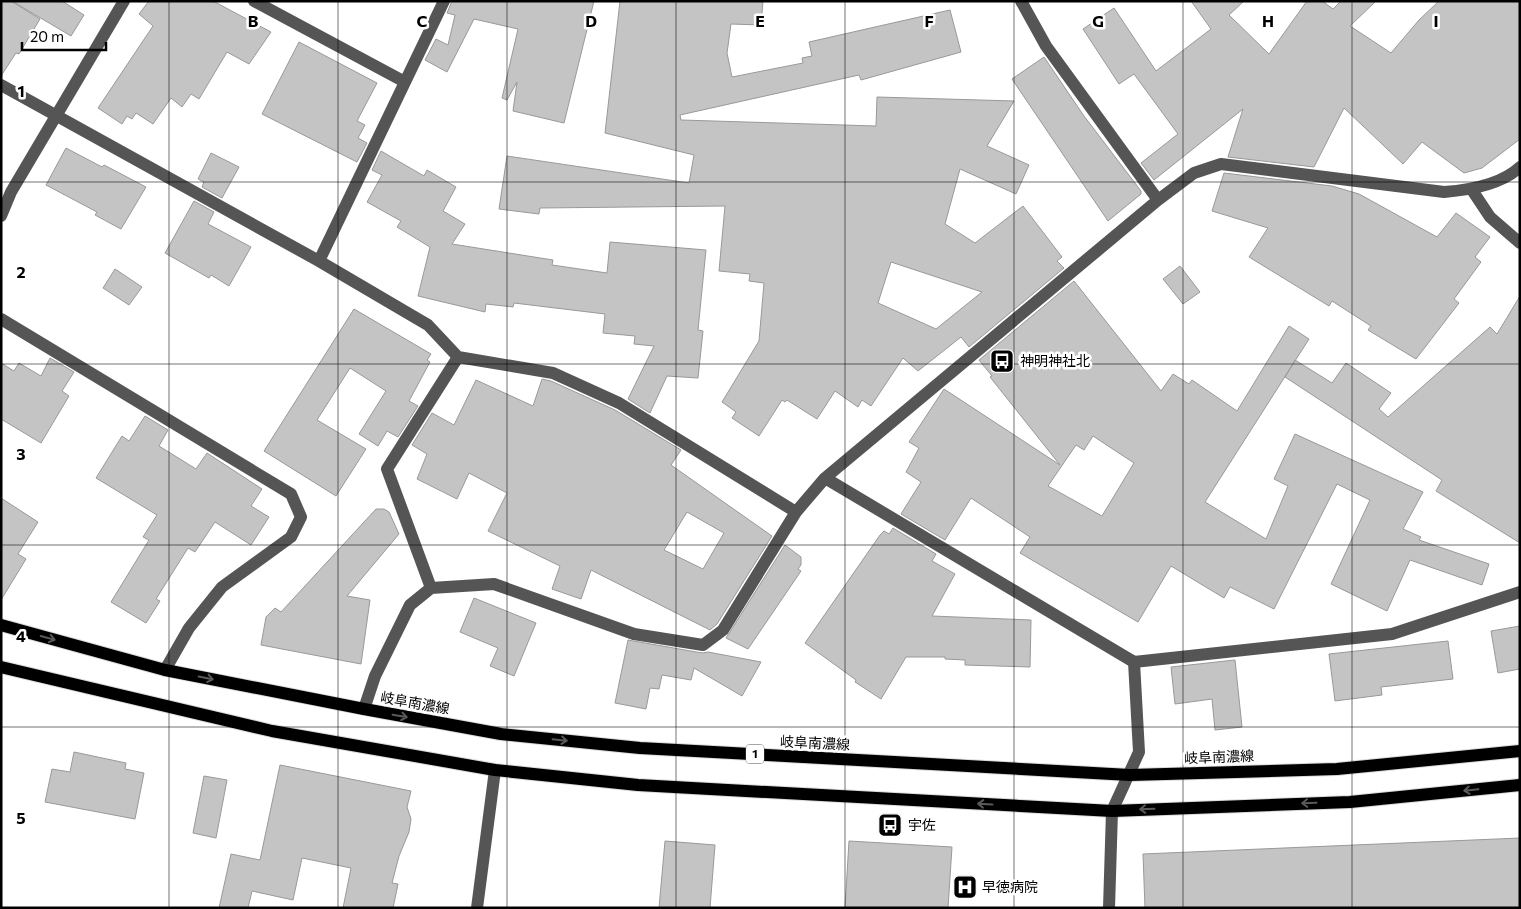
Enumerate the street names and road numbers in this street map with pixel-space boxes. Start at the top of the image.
street label: 岐阜南濃線 [379,688,451,717]
street label: 岐阜南濃線 [780,732,850,753]
road number: 1 [746,744,764,764]
street label: 岐阜南濃線 [1184,747,1254,766]

